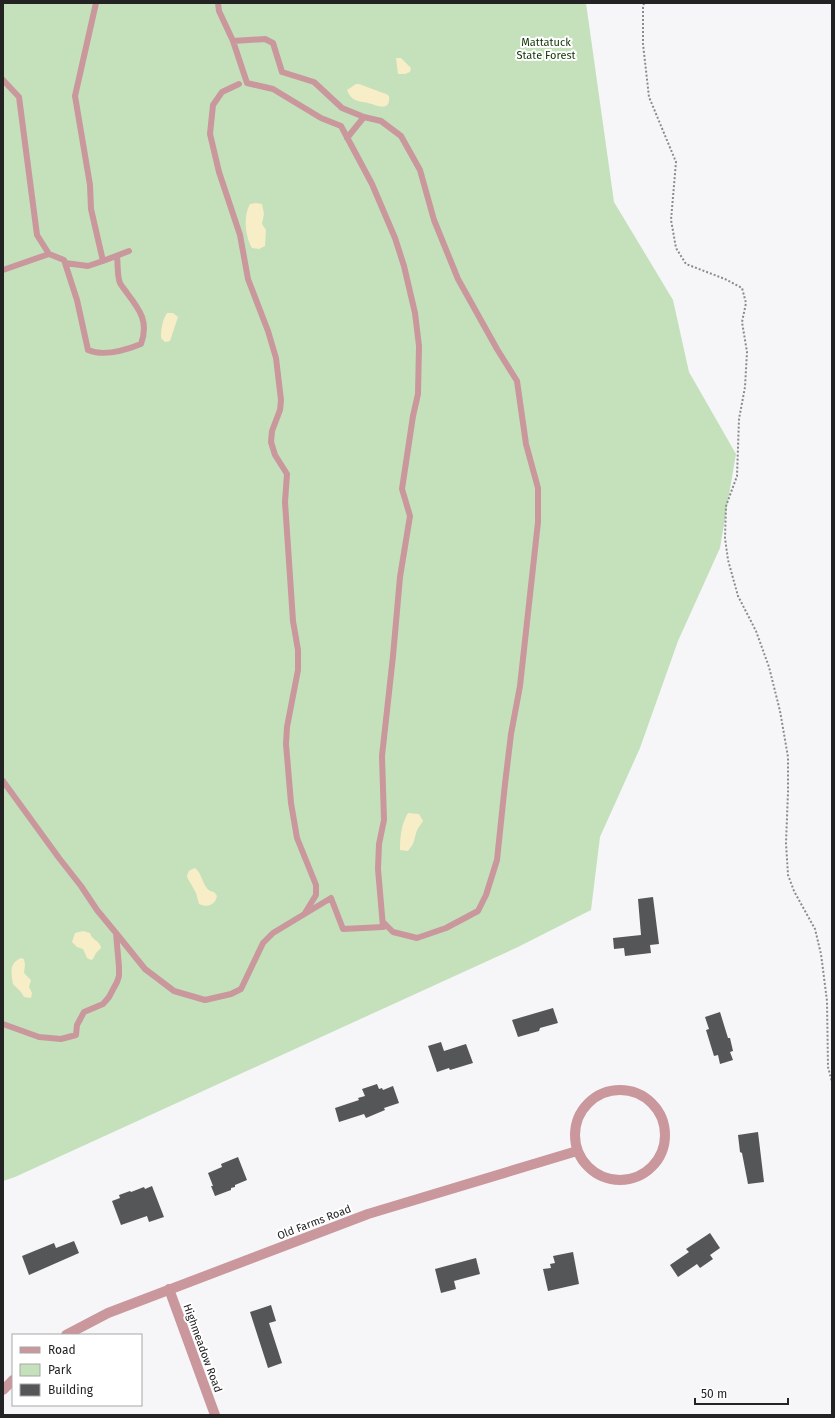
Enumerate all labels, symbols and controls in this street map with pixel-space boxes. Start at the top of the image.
park label: Mattatuck State Forest [516,36,576,62]
street label: Old Farms Road [275,1202,353,1243]
street label: Highmeadow Road [180,1302,225,1394]
legend [12,1334,142,1406]
text: Road [48,1343,76,1357]
text: Park [48,1363,72,1377]
scale bar [695,1380,788,1406]
text: Building [48,1383,94,1397]
text: 50 m [701,1387,727,1401]

